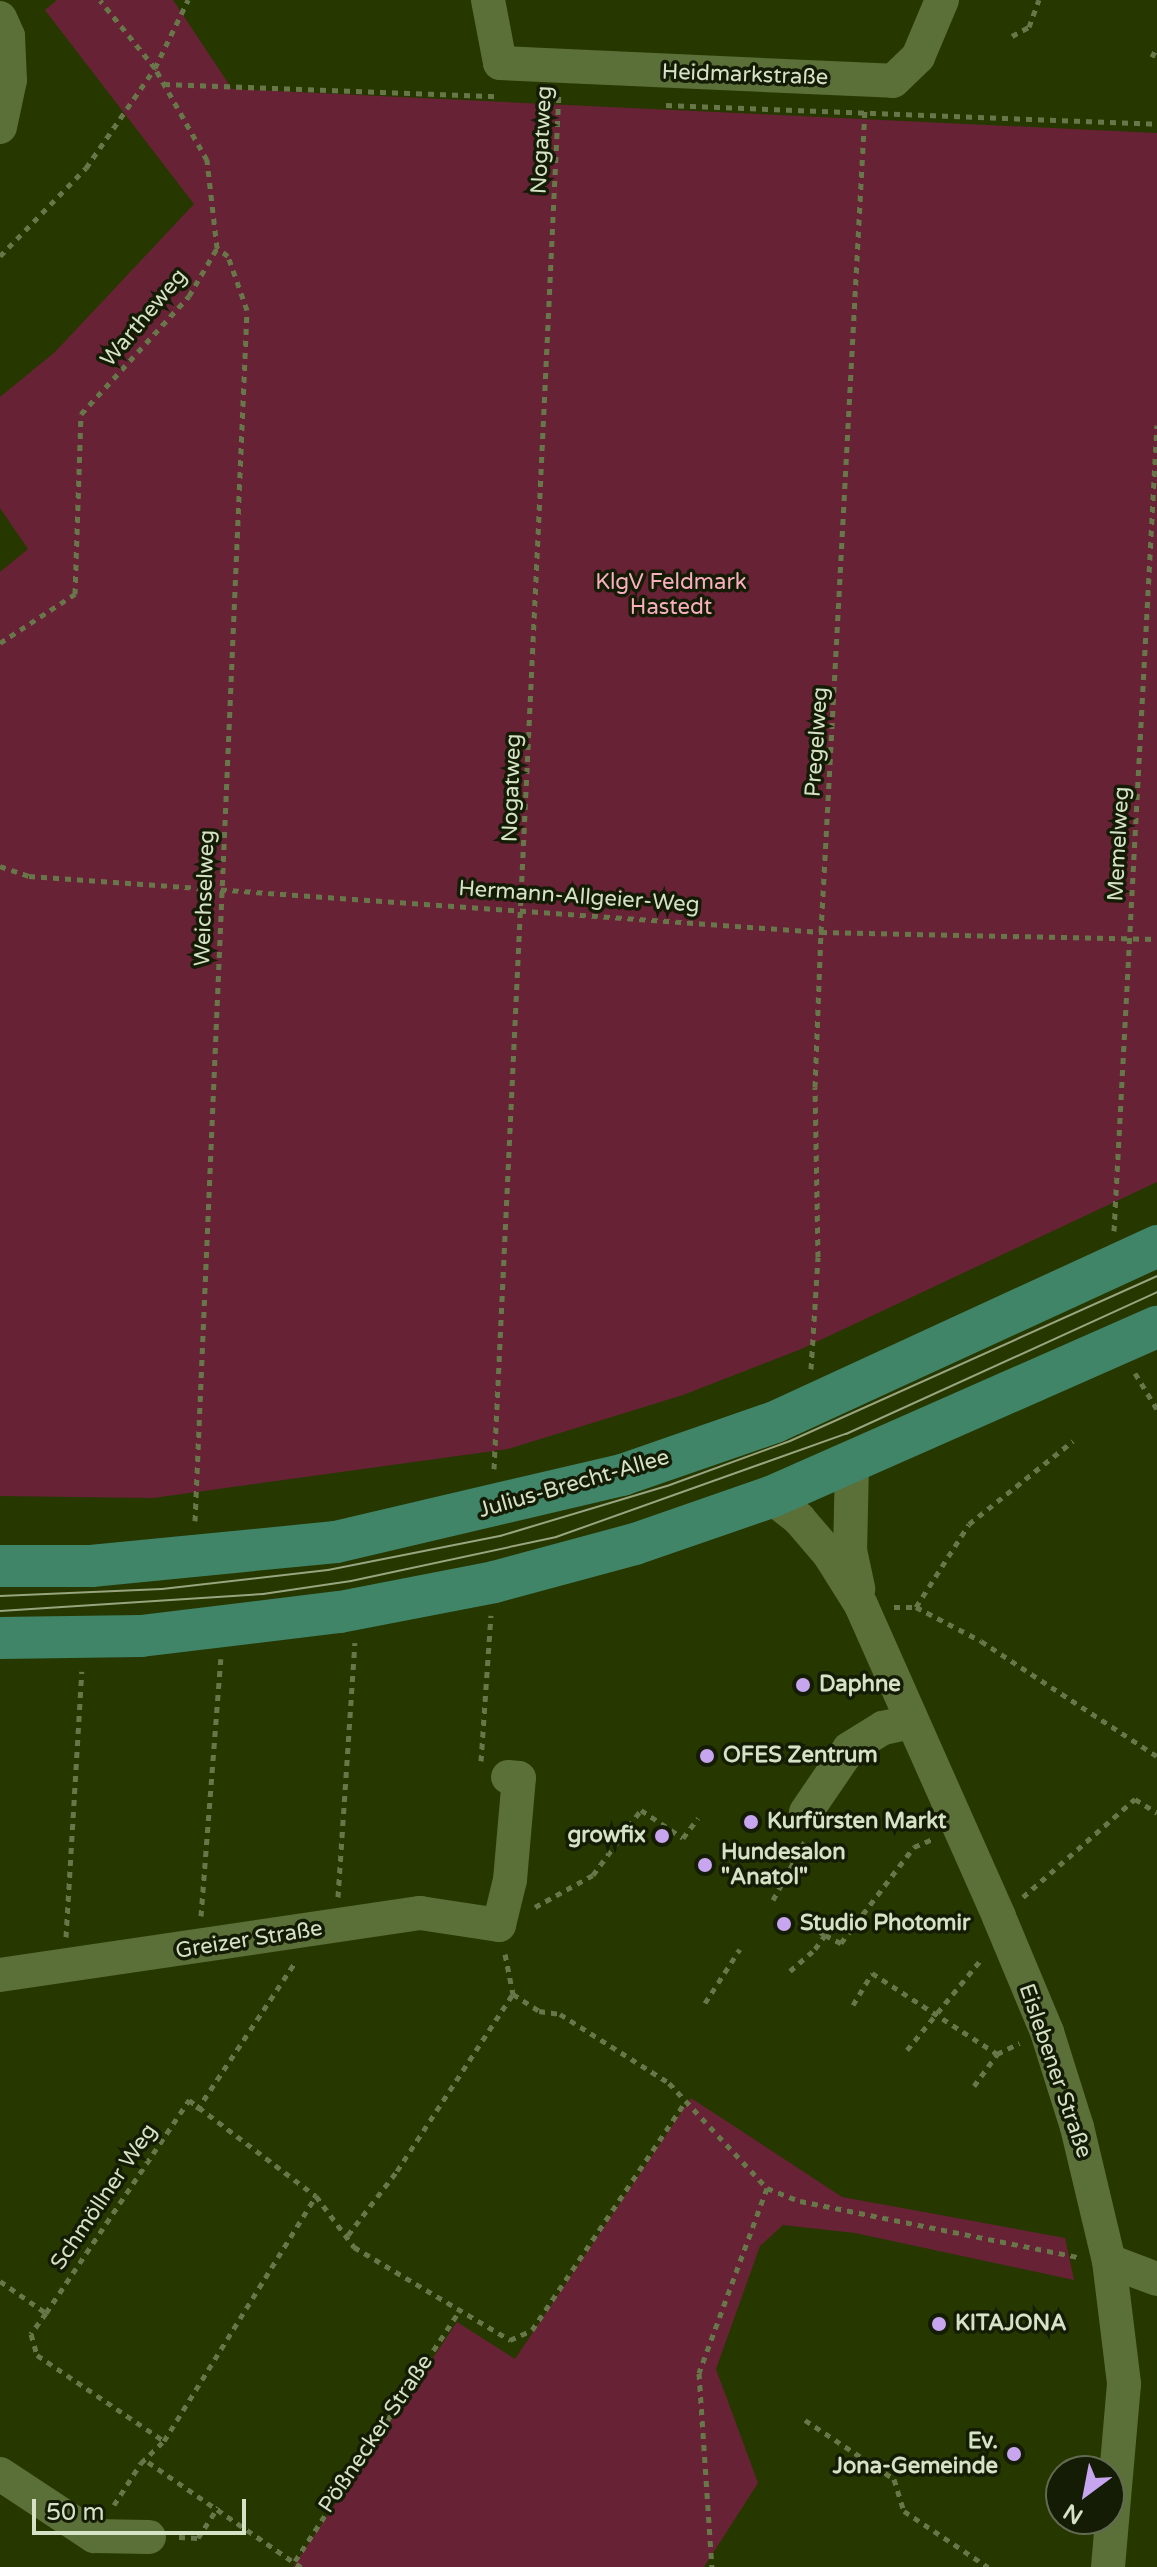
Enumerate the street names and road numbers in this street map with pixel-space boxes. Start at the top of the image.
street label: Heidmarkstraße [661,59,829,91]
street label: Nogatweg [526,85,558,195]
street label: Wartheweg [95,264,193,372]
street label: Pregelweg [800,686,834,798]
street label: Nogatweg [497,733,527,843]
street label: Memelweg [1103,786,1135,902]
street label: Weichselweg [189,829,221,967]
street label: Hermann-Allgeier-Weg [458,875,700,919]
street label: Julius-Brecht-Allee [476,1444,672,1524]
street label: Greizer Straße [174,1915,324,1965]
street label: Eislebener Straße [1013,1980,1097,2162]
street label: Schmöllner Weg [45,2119,163,2275]
street label: Pößnecker Straße [313,2350,439,2518]

